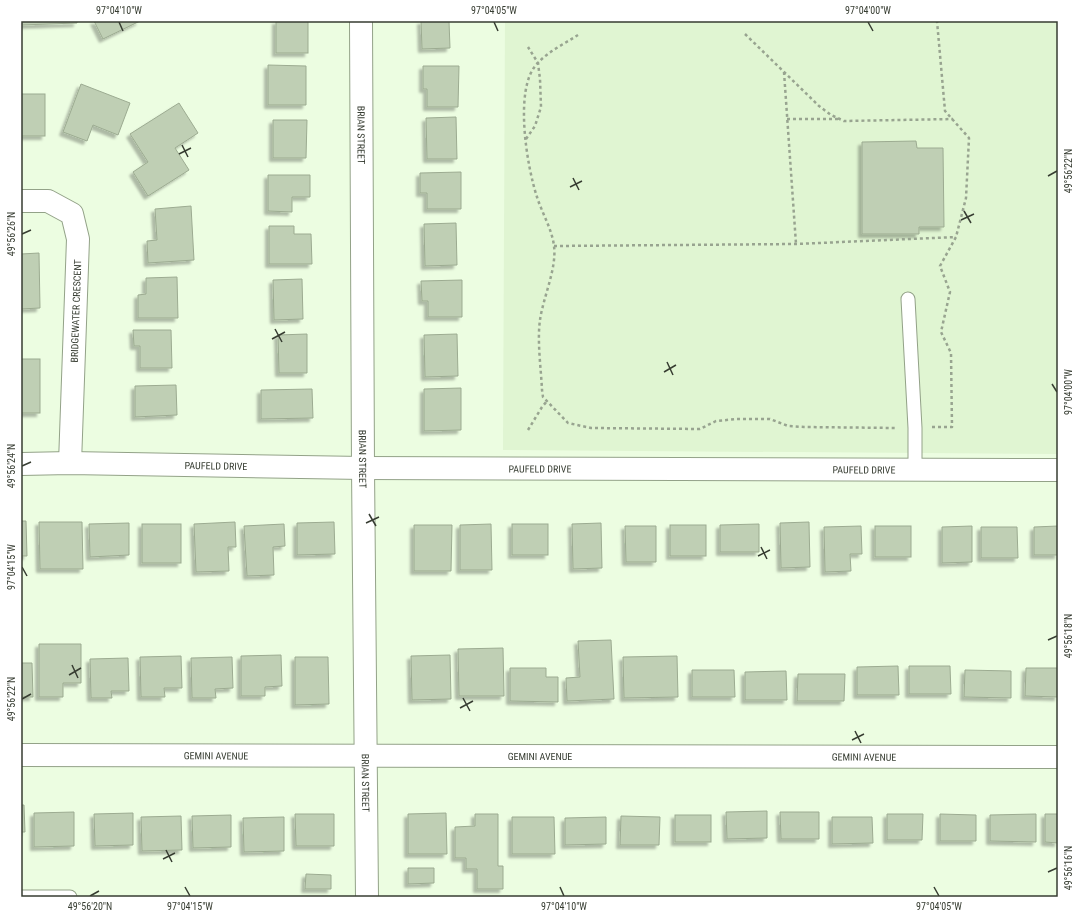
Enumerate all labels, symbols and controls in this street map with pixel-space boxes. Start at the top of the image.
text: 97°04'10"W [96,5,142,16]
text: 97°04'05"W [471,5,517,16]
text: 97°04'00"W [845,5,891,16]
street label: BRIAN STREET [356,106,367,164]
text: 49°56'22"N [1063,149,1074,193]
text: 49°56'26"N [6,212,17,256]
street label: BRIDGEWATER CRESCENT [69,259,83,363]
text: 97°04'00"W [1063,369,1074,415]
street label: BRIAN STREET [357,430,369,488]
text: 49°56'24"N [6,444,17,488]
street label: PAUFELD DRIVE [184,459,248,472]
street label: PAUFELD DRIVE [508,463,571,474]
street label: PAUFELD DRIVE [832,464,895,475]
text: 97°04'15"W [6,544,17,590]
text: 49°56'18"N [1063,614,1074,658]
text: 49°56'22"N [6,677,17,721]
street label: GEMINI AVENUE [184,750,248,761]
street label: GEMINI AVENUE [508,750,572,762]
street label: GEMINI AVENUE [832,751,896,762]
street label: BRIAN STREET [360,754,372,812]
text: 49°56'16"N [1063,846,1074,890]
text: 49°56'20"N [68,901,112,912]
text: 97°04'15"W [167,901,213,912]
text: 97°04'10"W [541,901,587,912]
text: 97°04'05"W [916,901,962,912]

